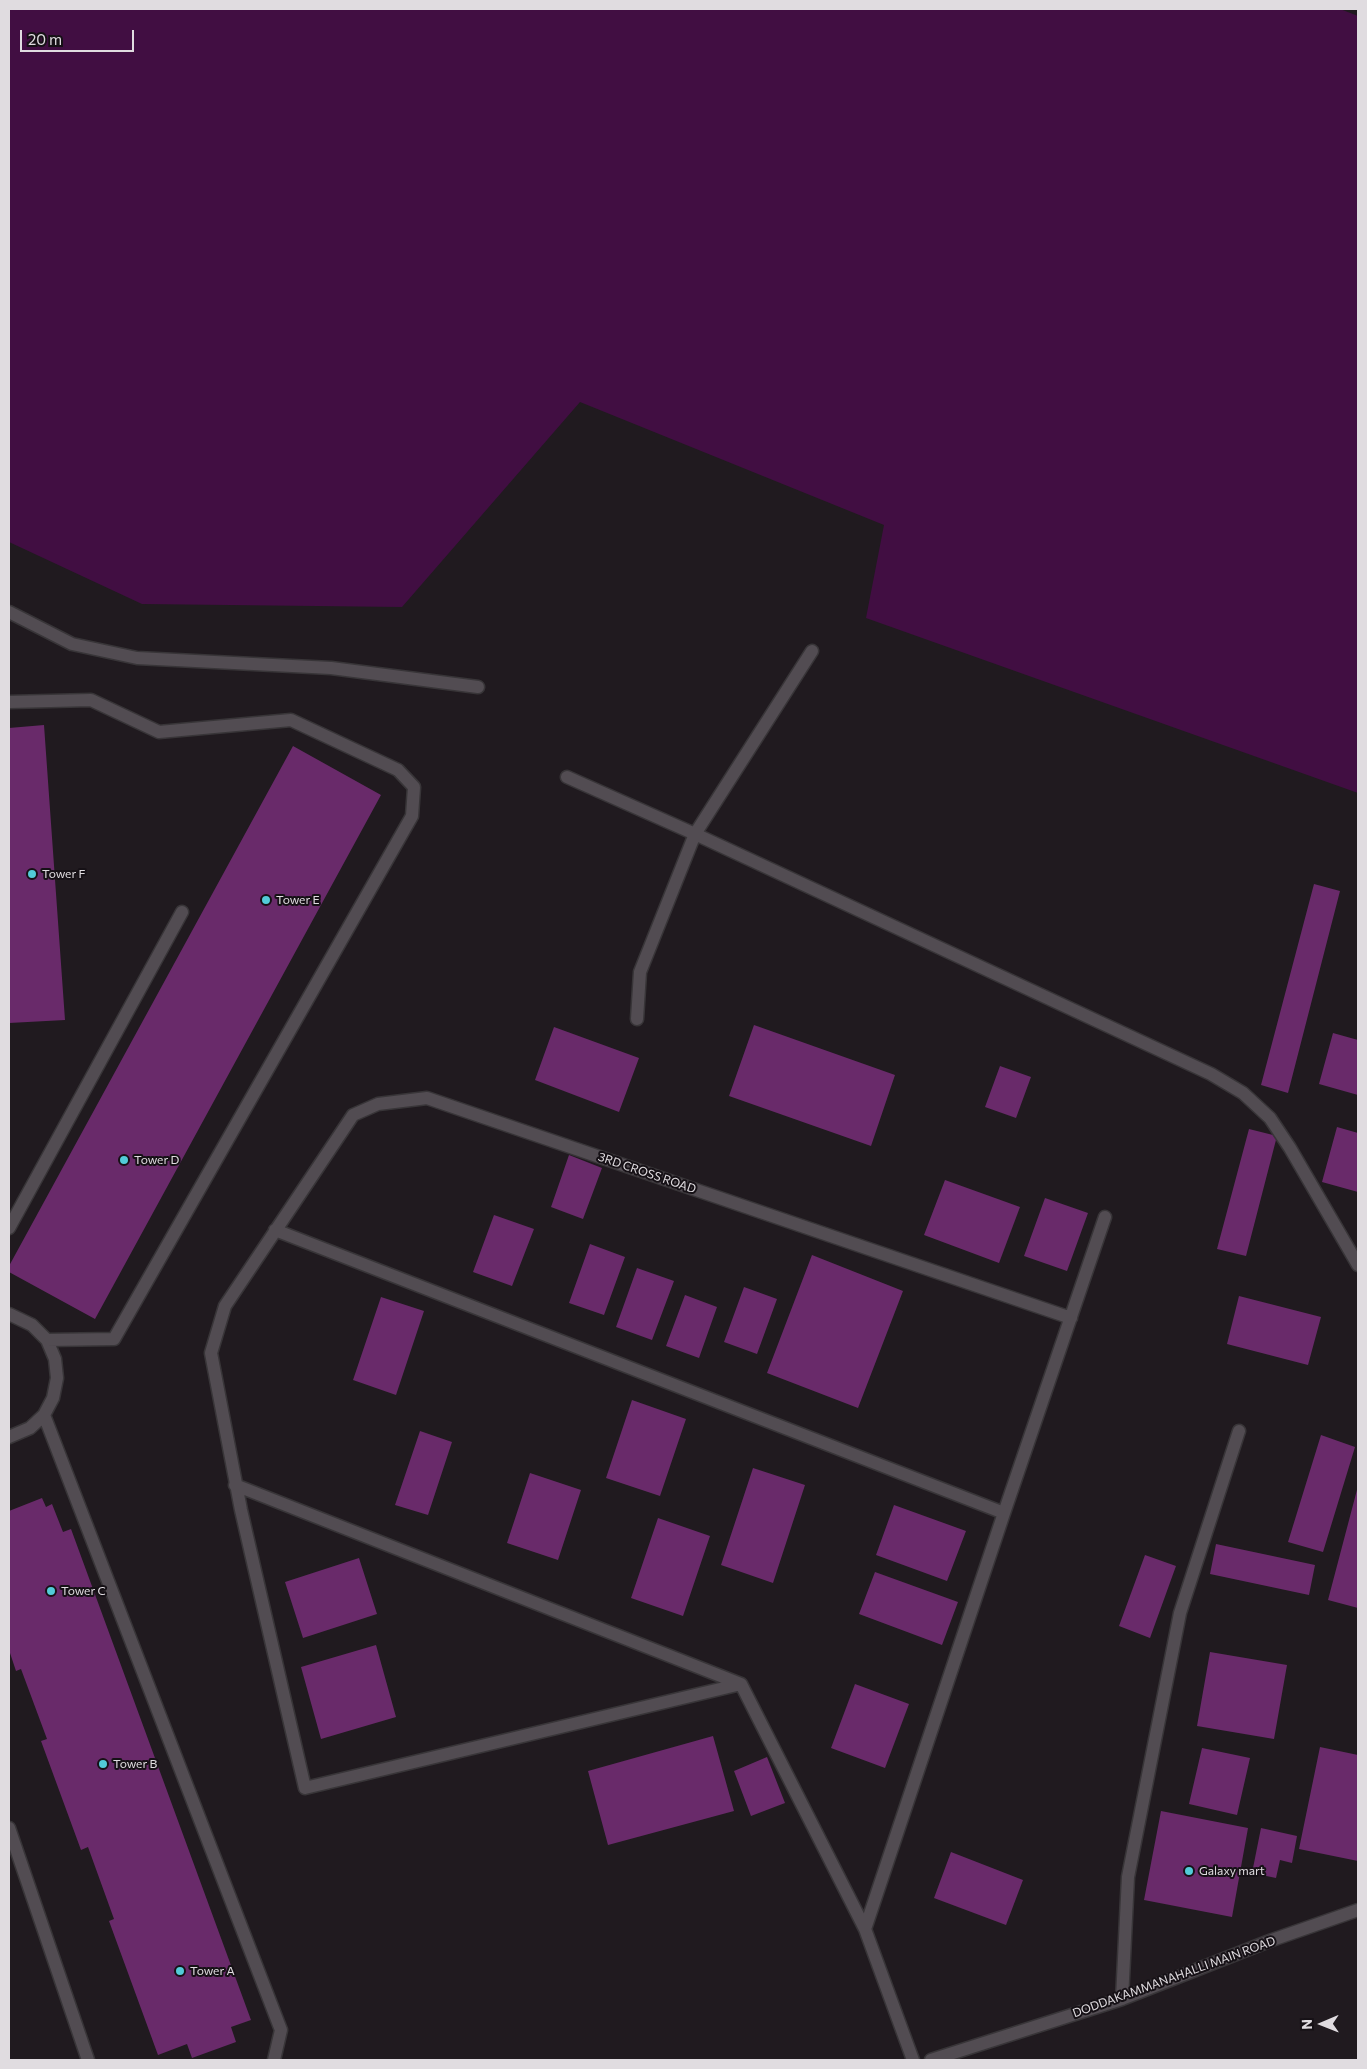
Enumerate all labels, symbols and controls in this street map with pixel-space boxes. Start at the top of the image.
scale bar [22,20,136,52]
text: 20 m [28,30,62,48]
place label: Tower F [42,867,85,881]
marker: Tower F [26,868,38,880]
place label: Tower E [276,893,320,907]
marker: Tower E [260,894,272,906]
street label: 3RD CROSS ROAD [596,1149,698,1197]
place label: Tower D [134,1153,179,1167]
marker: Tower D [118,1154,130,1166]
place label: Tower C [61,1584,106,1598]
marker: Tower C [45,1585,57,1597]
place label: Tower B [113,1757,157,1771]
marker: Tower B [97,1758,109,1770]
place label: Galaxy mart [1199,1864,1265,1878]
marker: Galaxy mart [1183,1865,1195,1877]
street label: DODDAKAMMANAHALLI MAIN ROAD [1071,1934,1277,2020]
place label: Tower A [190,1964,235,1978]
marker: Tower A [174,1965,186,1977]
north arrow [1297,1999,1347,2049]
text: N [1298,2019,1315,2030]

